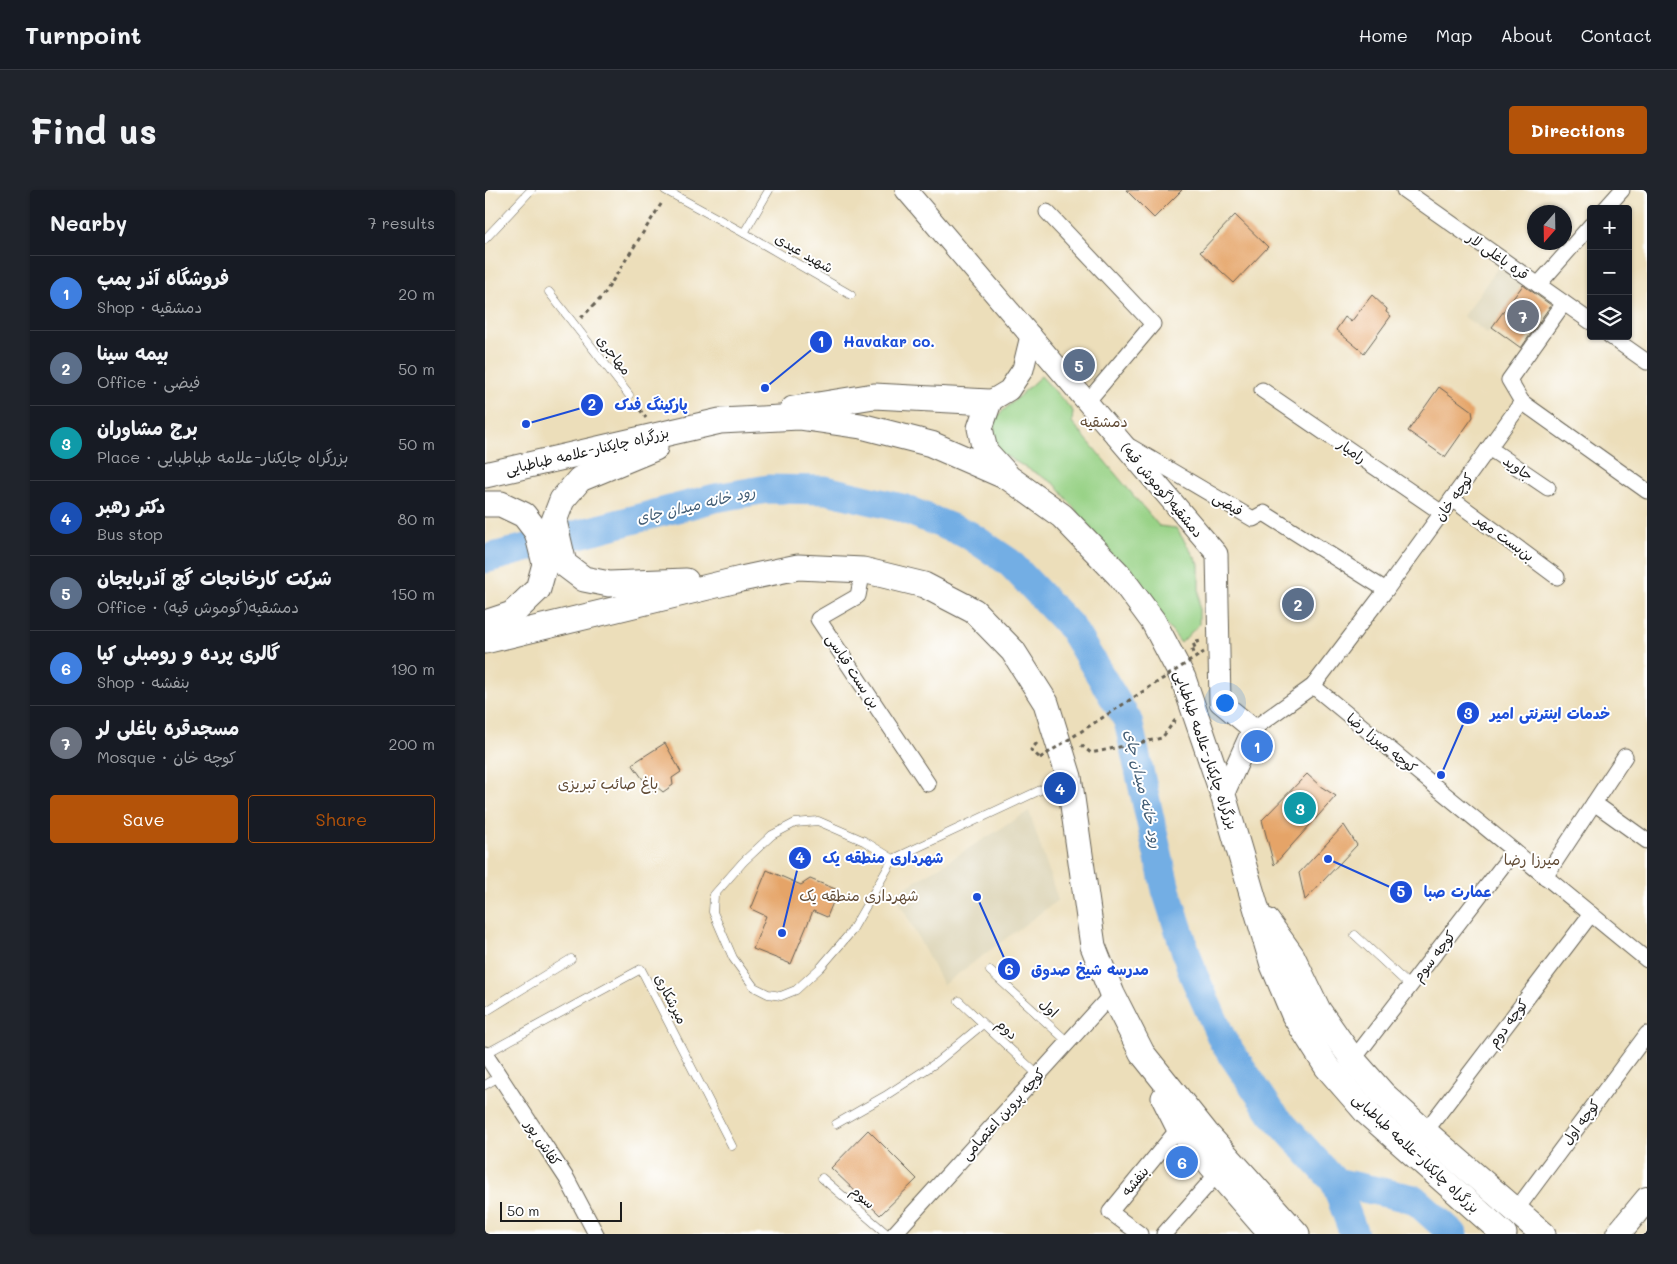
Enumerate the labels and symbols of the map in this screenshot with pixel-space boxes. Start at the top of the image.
north arrow [1527,205,1572,250]
street label: قره باغلی لار [1463,227,1533,284]
street label: شهید عیدی [772,228,837,277]
pin: 7 [1507,297,1539,335]
callout: Havakar co. [809,327,945,357]
street label: مهاجری [593,331,636,379]
text: 1 [818,331,824,351]
text: Havakar co. [843,331,935,351]
pin: 5 [1063,346,1095,384]
callout: پارکینگ فدک [580,390,698,420]
text: 2 [588,394,596,414]
text: پارکینگ فدک [615,394,688,414]
district label: دمشقیه [1080,411,1128,431]
street label: بزرگراه چایکنار-علامه طباطبایی [503,422,671,480]
street label: رامیار [1333,433,1370,467]
street label: دمشقیه(گوموش قیه) [1117,438,1208,541]
street label: جاوید [1500,451,1537,485]
street label: کوچه خان [1430,469,1478,525]
water label: رود خانه میدان چای [634,481,758,528]
street label: فیضی [1210,487,1247,520]
street label: بن‌بست مهر [1471,509,1538,565]
pin: 2 [1282,585,1314,623]
street label: بن بست قیاسی [822,630,885,712]
street label: بزرگراه چایکنار-علامه طباطبایی [1169,668,1243,832]
your location [1212,690,1238,716]
callout: خدمات اینترنتی امیر [1455,698,1620,728]
text: 3 [1463,703,1473,723]
text: خدمات اینترنتی امیر [1488,703,1610,724]
street label: کوچه میرزا رضا [1342,708,1422,778]
water label: رود خانه میدان چای [1120,727,1167,851]
pin: 1 [1241,727,1273,765]
pin: 4 [1044,769,1076,807]
district label: باغ صائب تبریزی [558,773,658,794]
pin: 3 [1284,789,1316,827]
callout: شهرداری منطقه یک [787,843,953,873]
text: 4 [795,847,805,867]
text: شهرداری منطقه یک [823,847,943,867]
district label: میرزا رضا [1504,849,1560,869]
callout: عمارت صبا [1389,877,1502,907]
text: 5 [1397,881,1406,901]
text: عمارت صبا [1424,881,1492,901]
district label: شهرداری منطقه یک [799,885,919,905]
street label: کوچه سوم [1408,926,1462,987]
callout: مدرسه شیخ صدوق [996,954,1159,984]
text: 6 [1004,959,1014,979]
text: مدرسه شیخ صدوق [1031,959,1149,980]
street label: میرشکاری [651,970,692,1027]
street label: اول [1036,994,1063,1021]
street label: کوچه دوم [1483,995,1534,1052]
street label: دوم [991,1014,1022,1045]
street label: کوچه پروین اعتصامی [956,1064,1050,1164]
street label: بزرگراه چایکنار-علامه طباطبایی [1348,1089,1484,1217]
street label: کوچه اول [1557,1095,1605,1149]
street label: کفاش پور [520,1115,566,1170]
pin: 6 [1166,1143,1198,1181]
street label: بنفشه [1117,1162,1153,1200]
street label: سوم [845,1181,880,1215]
scale bar [500,1199,623,1222]

